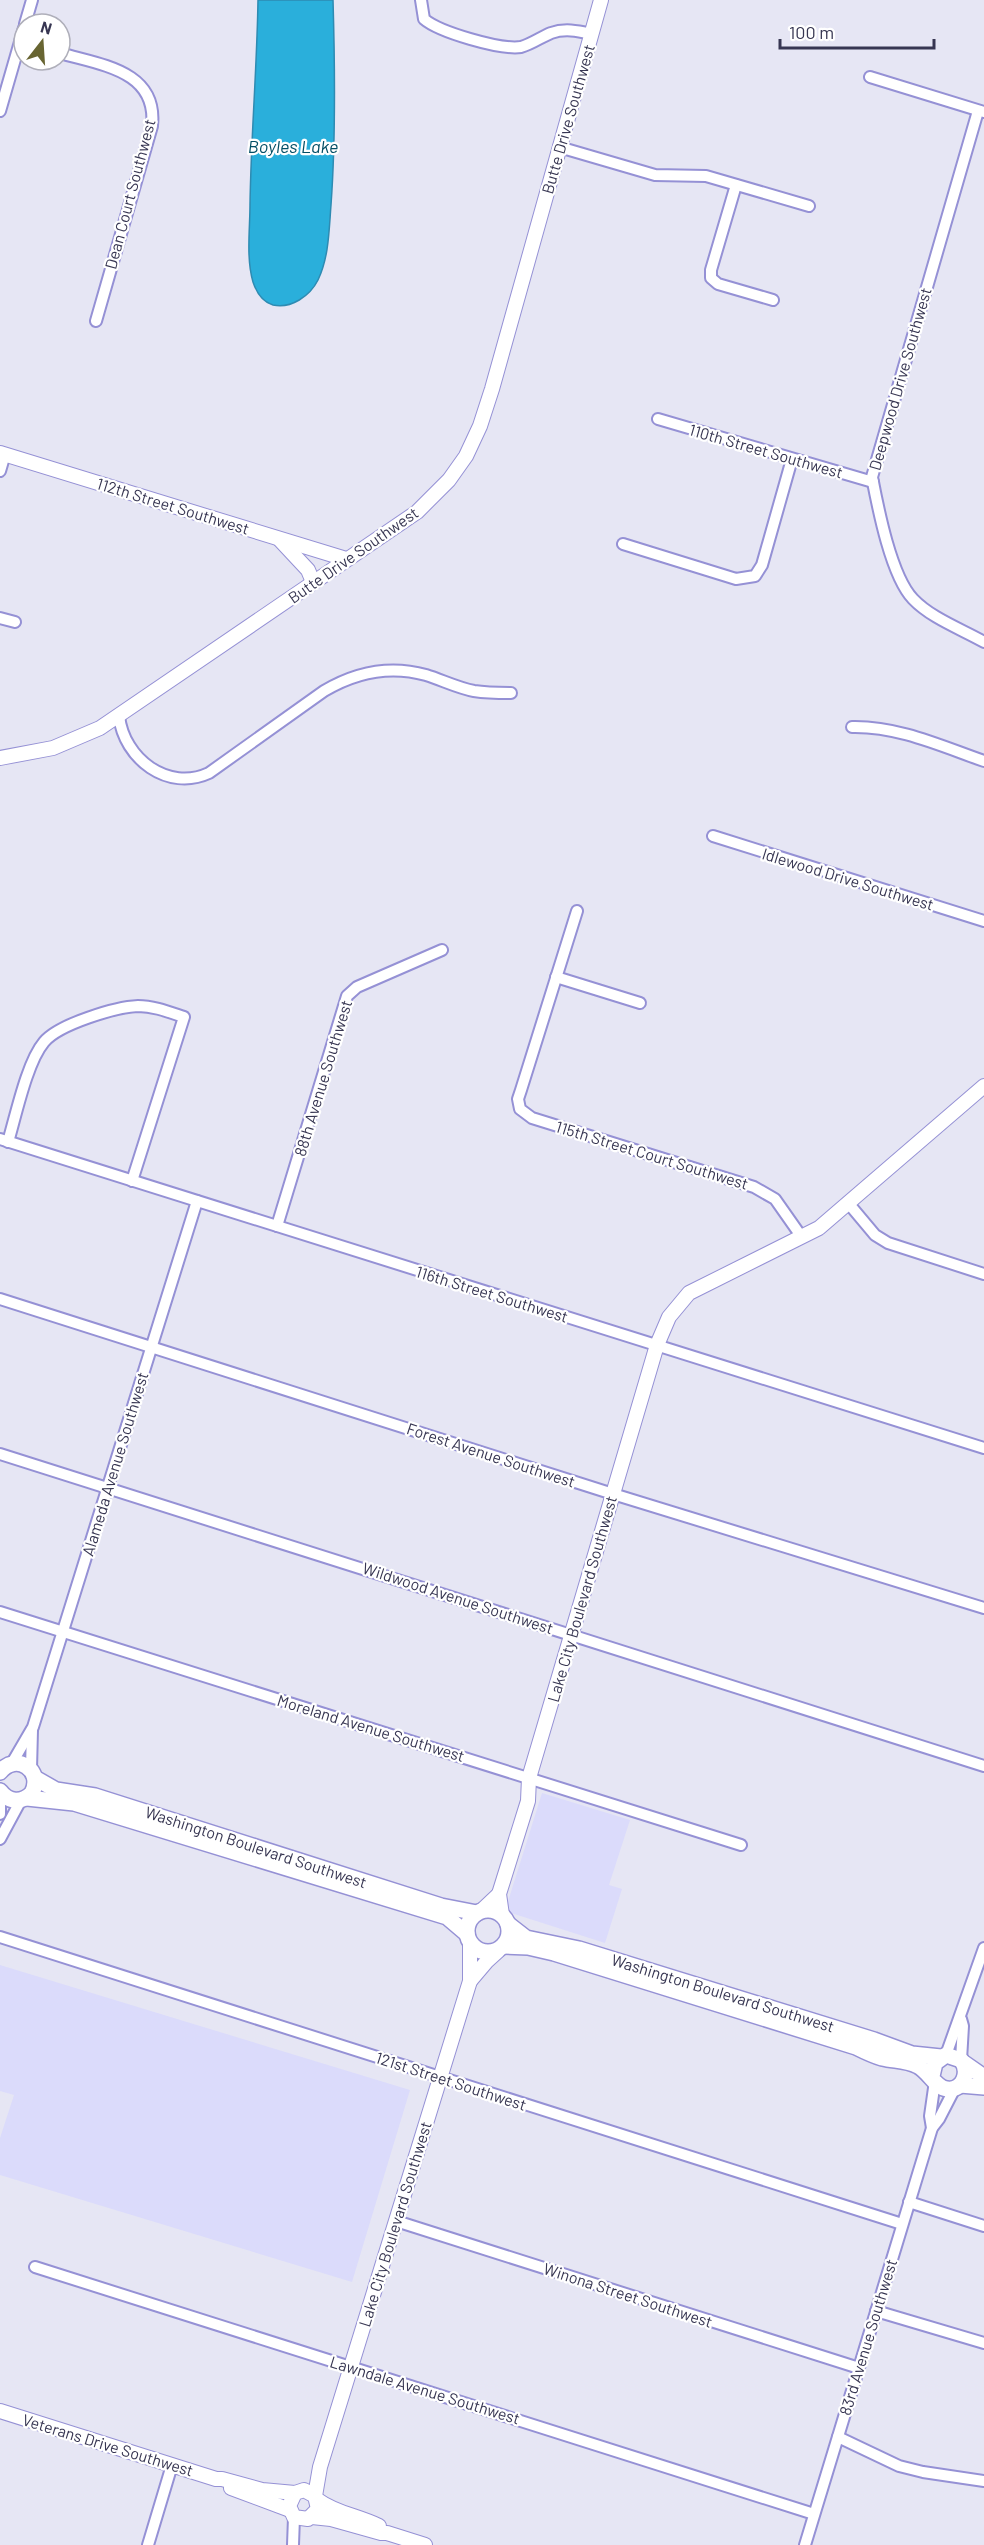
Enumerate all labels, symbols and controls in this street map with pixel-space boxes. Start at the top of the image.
north arrow [12,12,72,72]
scale bar [780,12,934,50]
text: N [39,17,54,38]
text: 100 m [789,21,834,43]
street label: Butte Drive Southwest [537,42,598,196]
street label: Dean Court Southwest [100,117,159,271]
water label: Boyles Lake [248,135,338,157]
street label: Deepwood Drive Southwest [864,285,935,472]
street label: 110th Street Southwest [687,419,845,482]
street label: 112th Street Southwest [95,473,252,538]
street label: Butte Drive Southwest [284,503,421,607]
street label: Idlewood Drive Southwest [760,843,936,914]
street label: 88th Avenue Southwest [290,997,355,1158]
street label: 115th Street Court Southwest [554,1116,751,1193]
street label: 116th Street Southwest [414,1261,571,1326]
street label: Alameda Avenue Southwest [77,1370,152,1558]
street label: Forest Avenue Southwest [404,1418,578,1491]
street label: Lake City Boulevard Southwest [543,1494,620,1704]
street label: Wildwood Avenue Southwest [360,1558,556,1637]
street label: Moreland Avenue Southwest [275,1690,467,1765]
street label: Washington Boulevard Southwest [143,1802,369,1891]
street label: Washington Boulevard Southwest [609,1950,837,2036]
street label: 121st Street Southwest [373,2047,529,2114]
street label: Lake City Boulevard Southwest [354,2119,435,2329]
street label: 83rd Avenue Southwest [835,2256,900,2417]
street label: Winona Street Southwest [541,2258,715,2331]
street label: Lawndale Avenue Southwest [328,2352,522,2428]
street label: Veterans Drive Southwest [20,2409,196,2480]

